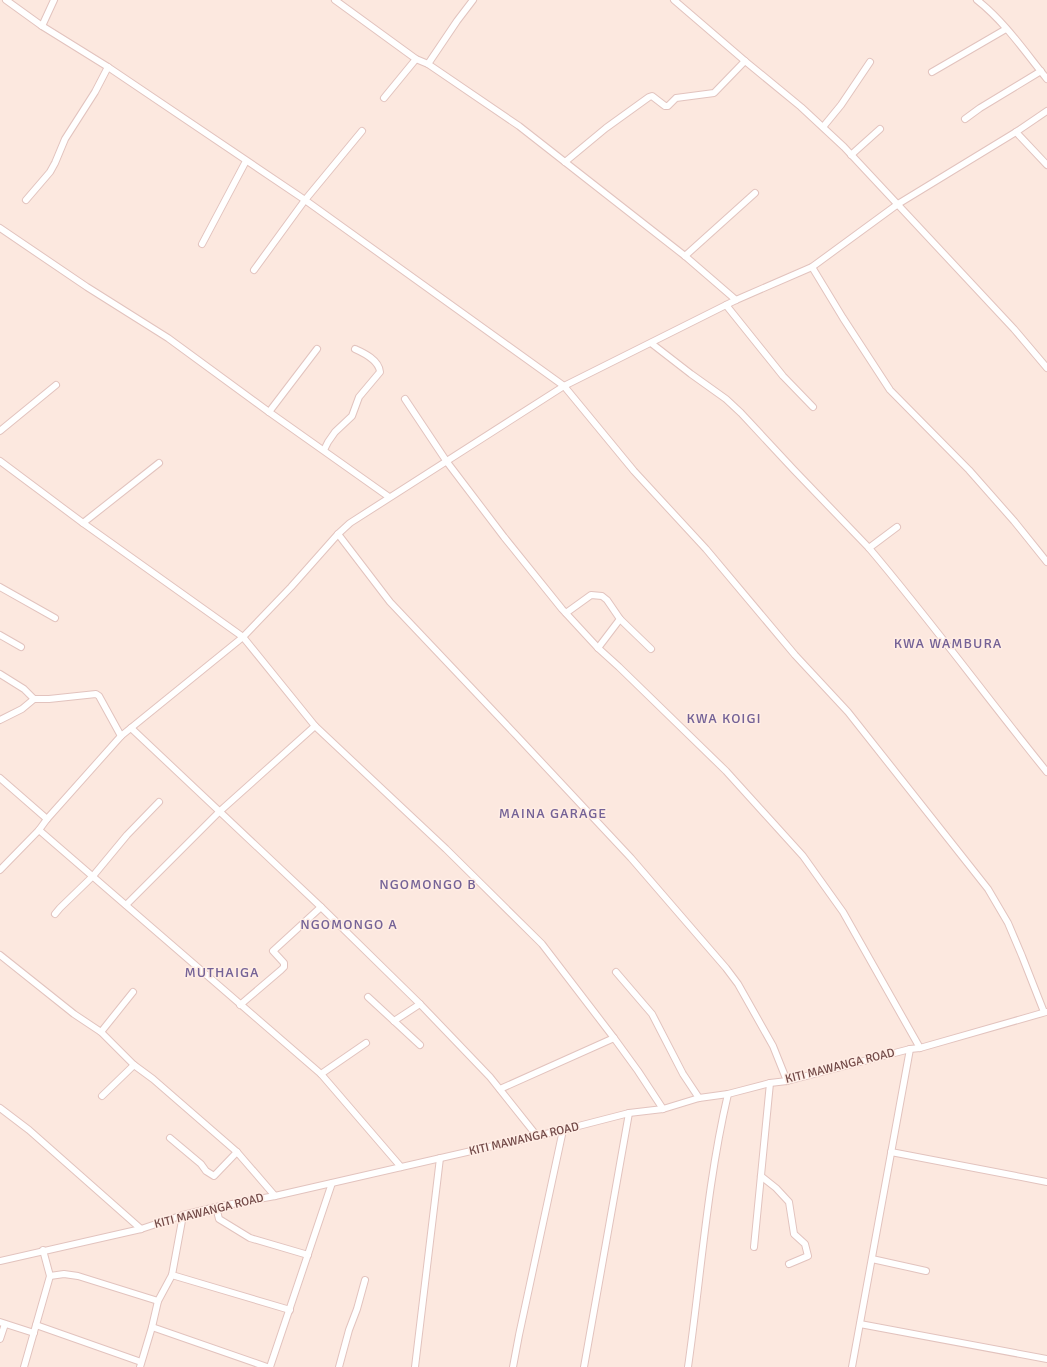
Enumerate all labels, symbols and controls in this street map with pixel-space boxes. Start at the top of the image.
district label: KWA WAMBURA [894,635,1002,652]
district label: KWA KOIGI [686,710,762,727]
district label: MAINA GARAGE [499,805,607,822]
district label: NGOMONGO B [379,876,477,893]
district label: NGOMONGO A [300,916,398,933]
district label: MUTHAIGA [184,964,260,981]
street label: KITI MAWANGA ROAD [784,1045,897,1087]
street label: KITI MAWANGA ROAD [468,1119,581,1159]
street label: KITI MAWANGA ROAD [153,1190,266,1232]

